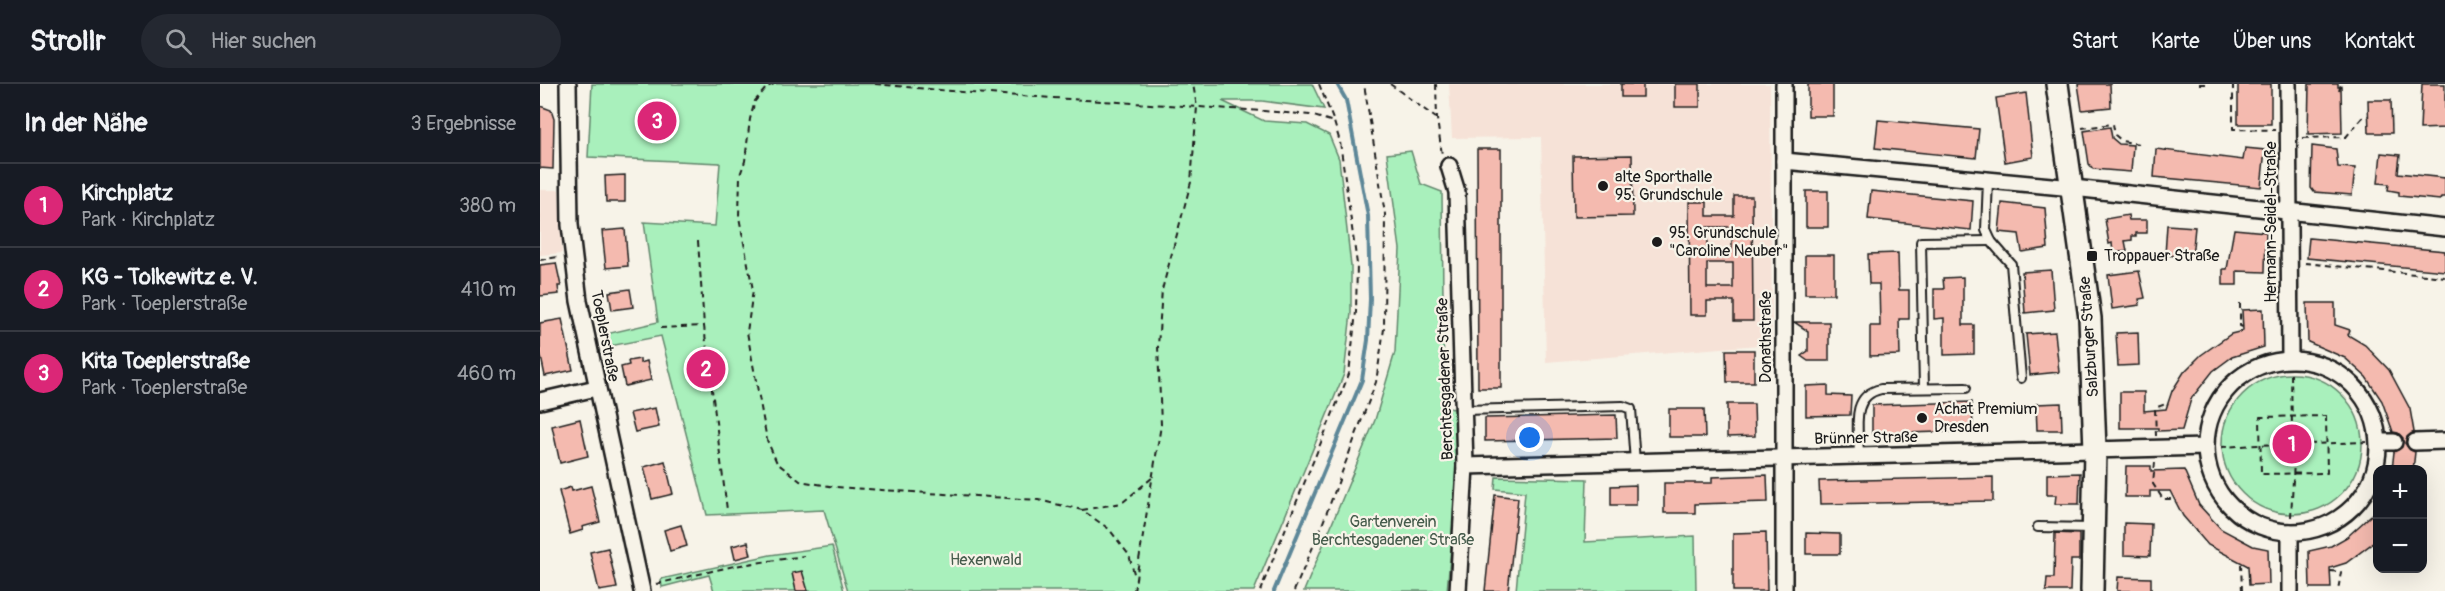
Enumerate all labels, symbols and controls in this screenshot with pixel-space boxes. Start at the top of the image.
search box [141,14,561,68]
text: Strollr [30,24,105,59]
icon: search [162,25,195,58]
text: Hier suchen [210,27,317,55]
text: Start [2072,28,2118,55]
text: Karte [2151,28,2200,55]
text: Über uns [2233,28,2311,55]
text: Kontakt [2344,28,2415,55]
pin: 3 [638,99,676,144]
text: In der Nähe [24,107,147,139]
text: 3 Ergebnisse [411,111,516,136]
street label: Hermann-Seidel-Straße [2261,141,2281,303]
place label: alte Sporthalle 95. Grundschule [1615,167,1723,205]
text: Kirchplatz [81,179,173,207]
marker: alte Sporthalle 95. Grundschule [1596,179,1610,193]
text: 1 [40,193,47,218]
text: 380 m [459,193,516,218]
text: Park · Kirchplatz [81,207,215,232]
place label: 95. Grundschule "Caroline Neuber" [1669,223,1788,261]
marker: 95. Grundschule "Caroline Neuber" [1650,235,1664,249]
place label: Troppauer Straße [2104,246,2220,266]
marker: Troppauer Straße [2085,249,2099,263]
text: KG - Tolkewitz e. V. [81,263,258,291]
street label: Salzburger Straße [2075,276,2103,398]
text: 2 [38,277,49,302]
text: 410 m [461,277,516,302]
street label: Toeplerstraße [586,288,624,384]
text: Park · Toeplerstraße [81,291,247,316]
street label: Donathstraße [1756,291,1776,383]
street label: Berchtesgadener Straße [1432,297,1458,461]
pin: 2 [686,346,726,392]
text: Kita Toeplerstraße [81,347,250,375]
text: 3 [38,361,49,386]
text: 460 m [457,361,516,386]
text: Park · Toeplerstraße [81,375,247,400]
place label: Achat Premium Dresden [1934,399,2037,437]
marker: Achat Premium Dresden [1915,411,1929,425]
pin: 1 [2272,422,2312,466]
your location [1515,423,1544,452]
street label: Brünner Straße [1814,427,1918,449]
map controls [2373,465,2427,573]
button: + [2373,465,2427,519]
park label: Gartenverein Berchtesgadener Straße [1312,512,1474,550]
button: − [2373,519,2427,573]
park label: Hexenwald [950,550,1022,570]

